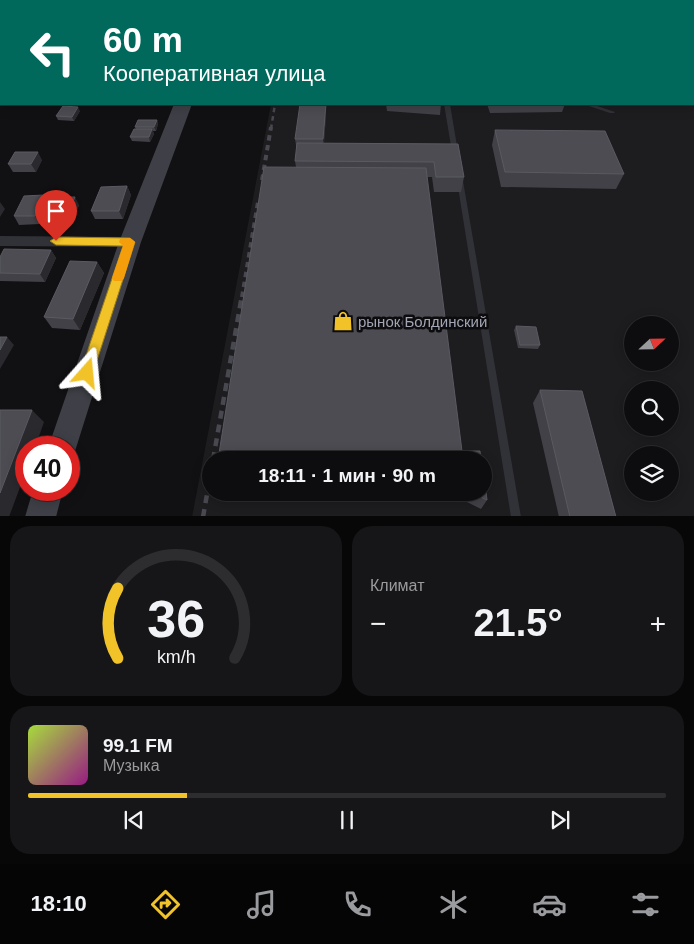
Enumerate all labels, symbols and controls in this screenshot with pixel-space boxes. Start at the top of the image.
icon: left [20,20,85,85]
text: 60 m [103,20,183,59]
text: Кооперативная улица [103,61,325,86]
pin [35,190,77,241]
icon: arrive [42,197,70,225]
shop icon: рынок Болдинский [332,310,354,332]
place label: рынок Болдинский [358,313,487,330]
north arrow [624,316,679,371]
map controls [624,316,679,501]
position arrow [60,346,112,398]
button: search [624,381,679,436]
speed limit sign: 40 [15,436,80,501]
button: layers [624,446,679,501]
text: 18:11 · 1 мин · 90 m [258,465,436,486]
text: Климат [370,577,424,594]
text: 36 [147,590,205,648]
text: 21.5° [473,602,563,644]
text: − [370,608,386,639]
text: + [650,608,666,639]
text: km/h [157,647,195,667]
text: 99.1 FM [103,735,173,756]
text: Музыка [103,757,160,774]
icon: previous [120,806,148,834]
icon: pause [333,806,361,834]
icon: next [546,806,574,834]
icon: directions [148,887,183,922]
icon: music [244,887,279,922]
icon: phone [340,887,375,922]
icon: climate [436,887,471,922]
icon: car [532,887,567,922]
icon: filters [628,887,663,922]
text: 18:10 [31,891,87,916]

